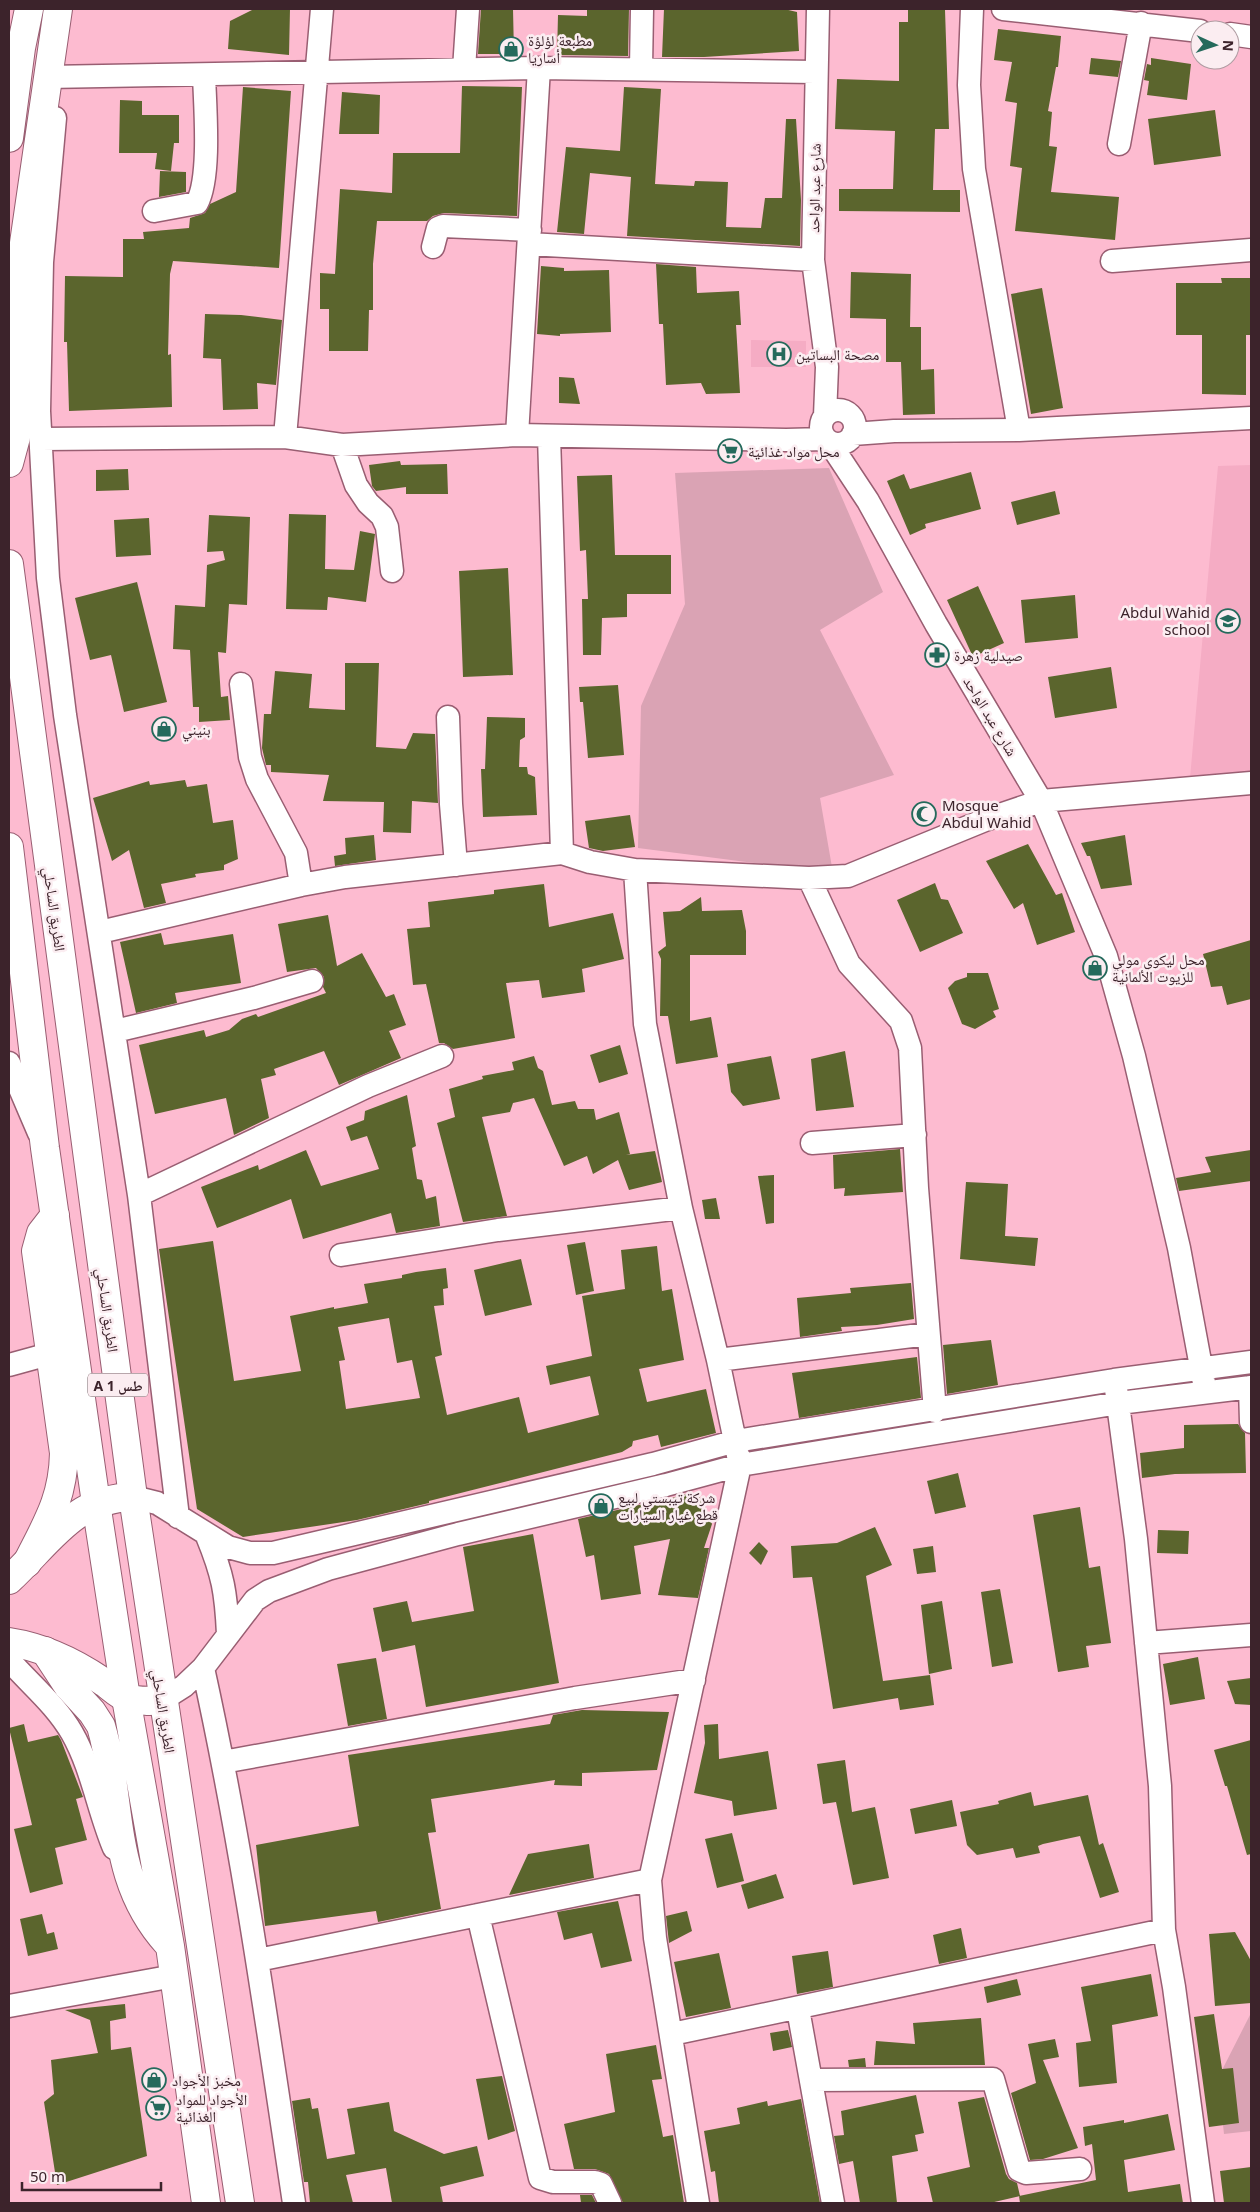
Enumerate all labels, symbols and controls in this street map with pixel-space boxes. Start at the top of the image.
north arrow [1190,20,1240,70]
place label: مطبعة لؤلؤة أساريا [528,30,592,67]
shop icon: مطبعة لؤلؤة أساريا [498,36,524,62]
text: N [1219,40,1238,52]
street label: شارع عبد الواحد [803,143,826,233]
hospital icon: مصحة البساتين [766,341,792,367]
place label: مصحة البساتين [796,344,880,365]
supermarket icon: محل مواد غذائية [717,438,743,464]
place label: محل مواد غذائية [748,441,840,462]
place label: Abdul Wahid school [1120,602,1210,639]
school or university icon: Abdul Wahid school [1215,608,1241,634]
pharmacy icon: صيدلية زهرة [924,642,950,668]
place label: صيدلية زهرة [954,645,1023,665]
street label: شارع عبد الواحد [959,673,1023,760]
shop icon: بنيني [151,716,177,742]
place label: بنيني [182,719,211,742]
place label: Mosque Abdul Wahid [942,795,1032,832]
mosque icon: Mosque Abdul Wahid [911,801,937,827]
street label: الطريق الساحلي [36,866,71,953]
place label: محل ليكوي مولي للزيوت الألمانية [1112,949,1205,986]
shop icon: محل ليكوي مولي للزيوت الألمانية [1082,955,1108,981]
street label: الطريق الساحلي [89,1267,124,1354]
road number: A 1 طس [88,1374,148,1396]
place label: شركة تيبستي لبيع قطع غيار السيارات [618,1487,718,1525]
shop icon: شركة تيبستي لبيع قطع غيار السيارات [588,1493,614,1519]
street label: الطريق الساحلي [145,1667,181,1755]
shop icon: مخبز الأجواد [141,2067,167,2093]
place label: مخبز الأجواد [172,2070,241,2090]
place label: الأجواد للمواد الغذائية [176,2089,247,2126]
supermarket icon: الأجواد للمواد الغذائية [145,2095,171,2121]
scale bar [22,2160,161,2192]
text: 50 m [30,2166,65,2186]

